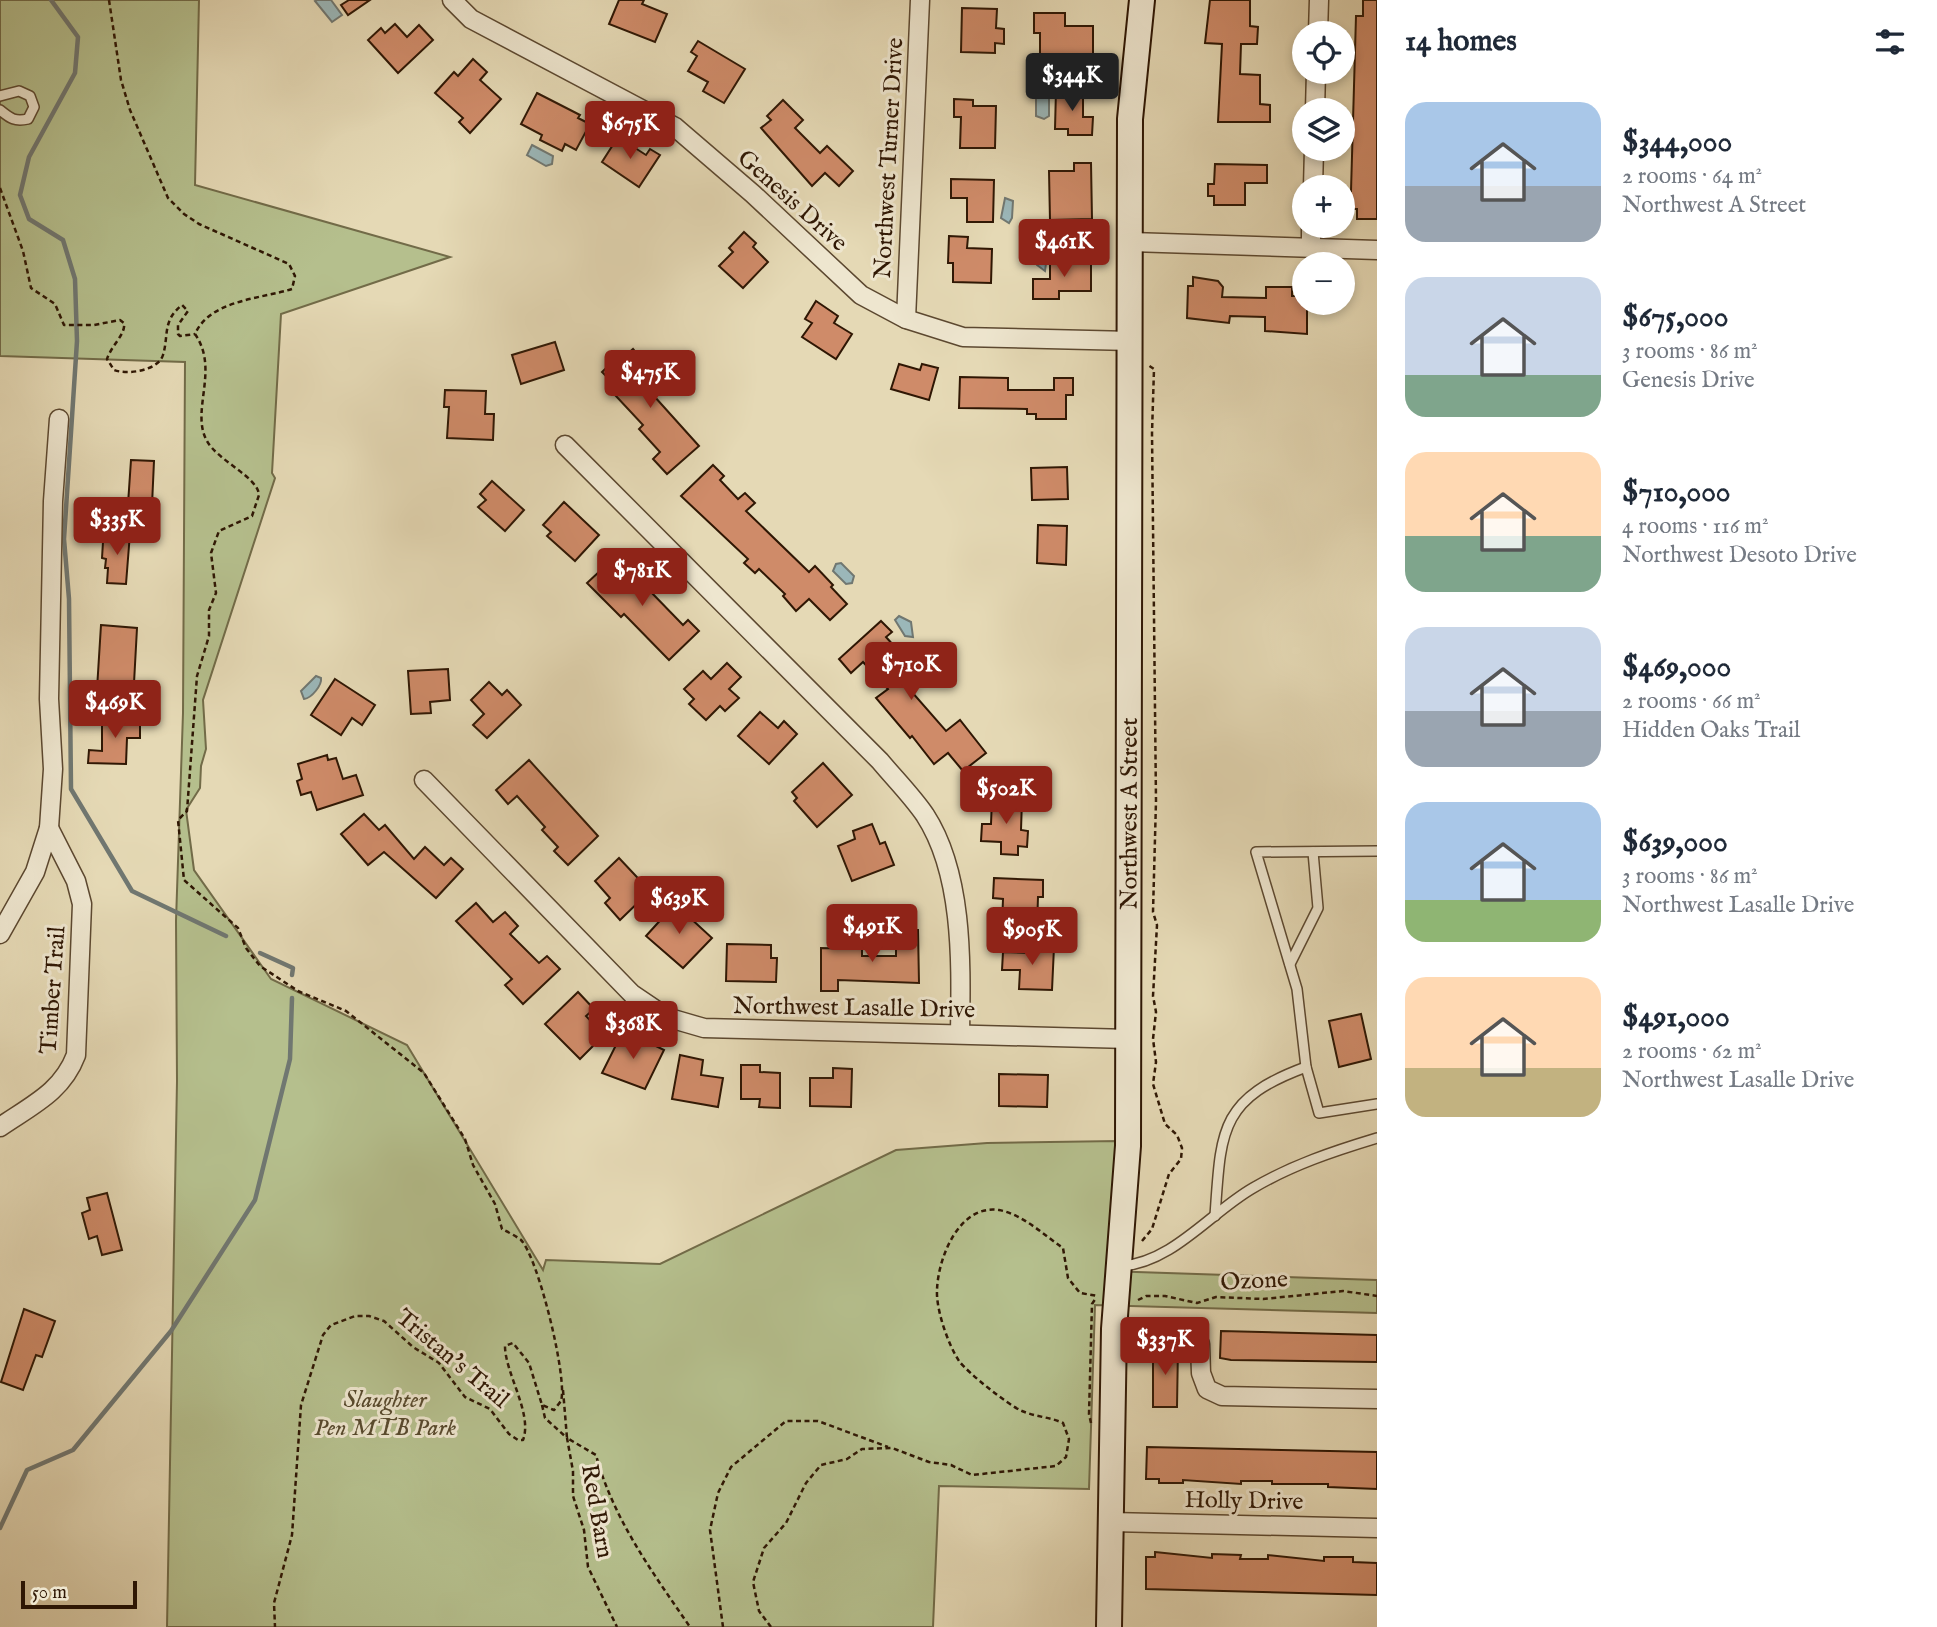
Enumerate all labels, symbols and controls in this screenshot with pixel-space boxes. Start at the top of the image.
map controls [1292,21,1355,315]
button: locate [1292,21,1355,84]
text: 14 homes [1405,23,1517,61]
icon: filters [1871,23,1909,61]
street label: Northwest Turner Drive [868,37,911,279]
pin: $344K [1023,54,1121,113]
text: $344K [1042,61,1102,90]
button: layers [1292,98,1355,161]
pin: $675K [581,102,679,161]
text: $675K [601,109,659,138]
text: $344,000 [1622,124,1732,162]
icon: home [1461,130,1545,214]
street label: Genesis Drive [730,143,854,259]
text: 2 rooms · 64 m² [1622,162,1762,191]
button: + [1292,175,1355,238]
text: Northwest A Street [1622,191,1806,220]
pin: $461K [1015,219,1113,279]
text: $461K [1035,227,1093,256]
button: − [1292,252,1355,315]
text: $675,000 [1622,299,1728,337]
icon: home [1461,305,1545,389]
text: 3 rooms · 86 m² [1622,337,1758,366]
pin: $475K [601,350,699,410]
text: $475K [620,358,680,387]
text: Genesis Drive [1622,366,1755,395]
text: $710,000 [1622,474,1731,512]
icon: home [1461,480,1545,564]
pin: $335K [68,498,166,557]
text: $335K [90,505,144,534]
text: 4 rooms · 116 m² [1622,512,1769,541]
text: Northwest Desoto Drive [1622,541,1857,570]
pin: $781K [593,548,691,608]
text: $781K [613,556,671,585]
pin: $710K [862,642,960,702]
text: $469,000 [1622,649,1731,687]
text: $710K [881,650,941,679]
icon: home [1461,655,1545,739]
pin: $469K [66,680,164,740]
text: 2 rooms · 66 m² [1622,687,1761,716]
text: $469K [85,688,145,717]
text: Hidden Oaks Trail [1622,716,1800,745]
street label: Northwest A Street [1114,717,1146,910]
pin: $502K [957,766,1055,826]
text: $502K [976,774,1036,803]
text: $639,000 [1622,824,1728,862]
icon: home [1461,830,1545,914]
text: 3 rooms · 86 m² [1622,862,1758,891]
pin: $639K [630,876,728,936]
text: $639K [650,884,708,913]
text: Northwest Lasalle Drive [1622,891,1854,920]
pin: $491K [823,904,921,964]
pin: $905K [983,908,1081,967]
text: $491K [842,912,902,941]
text: $905K [1002,915,1062,944]
street label: Timber Trail [34,925,73,1055]
street label: Northwest Lasalle Drive [733,991,975,1026]
text: $491,000 [1622,999,1730,1037]
pin: $368K [584,1002,682,1061]
icon: home [1461,1005,1545,1089]
text: $368K [605,1009,661,1038]
text: 2 rooms · 62 m² [1622,1037,1762,1066]
text: Northwest Lasalle Drive [1622,1066,1854,1095]
street label: Ozone [1219,1264,1289,1299]
street label: Tristan's Trail [389,1303,515,1416]
pin: $337K [1116,1318,1214,1377]
text: $337K [1136,1325,1194,1354]
park label: Slaughter Pen MTB Park [314,1385,456,1444]
street label: Red Barn [573,1462,620,1561]
street label: Holly Drive [1184,1485,1304,1518]
scale bar [21,1578,136,1610]
text: 50 m [32,1581,67,1605]

